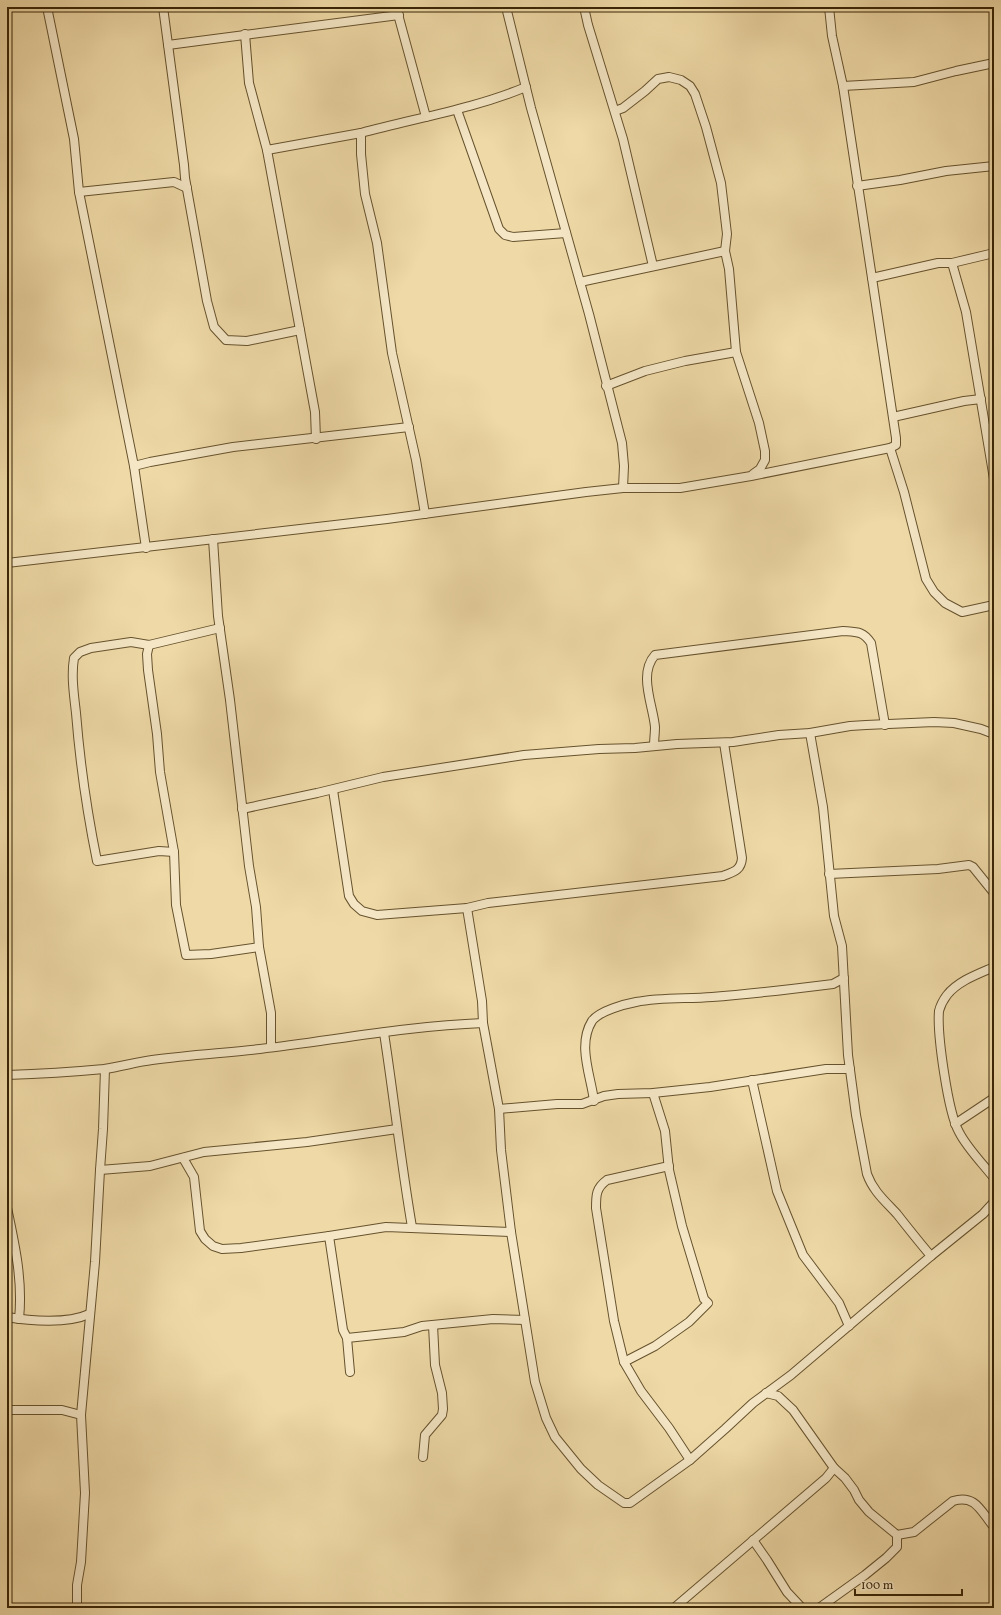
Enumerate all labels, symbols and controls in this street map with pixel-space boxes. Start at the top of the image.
scale bar [855,1571,962,1597]
text: 100 m [861,1578,894,1594]

